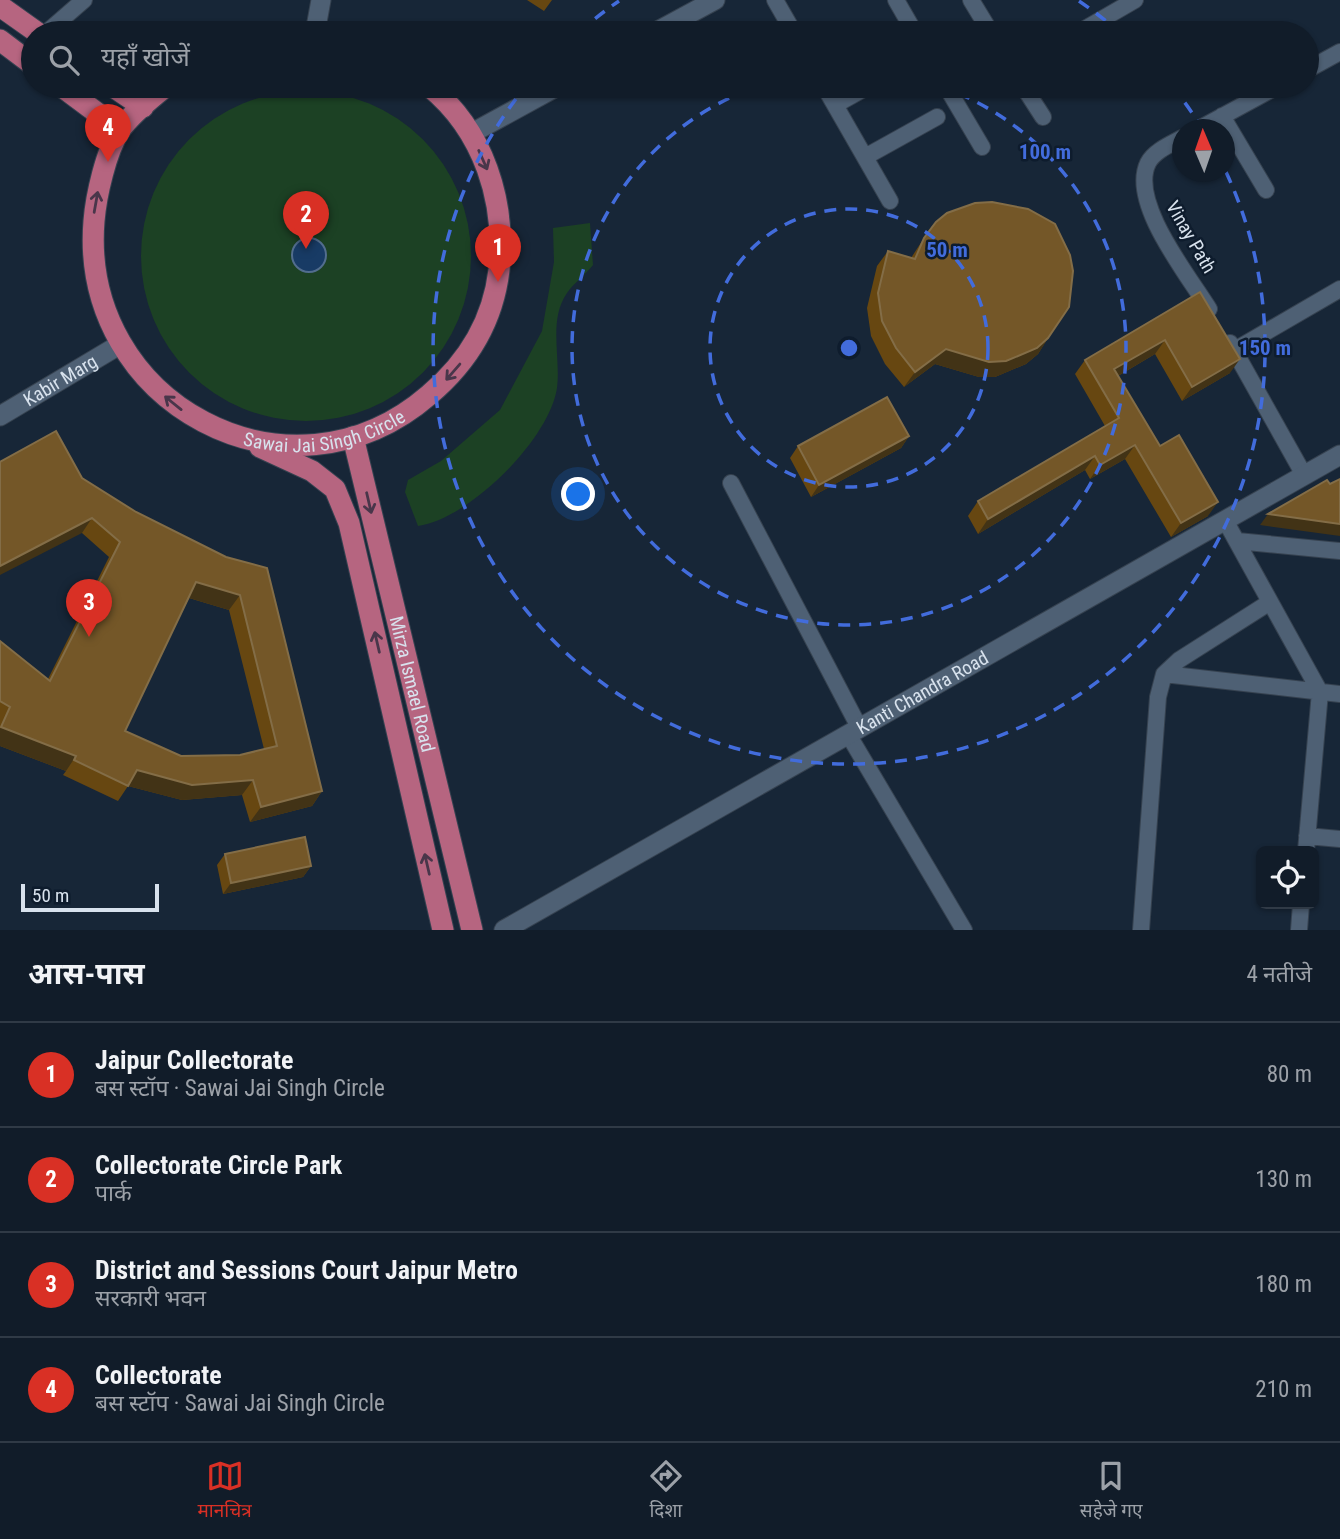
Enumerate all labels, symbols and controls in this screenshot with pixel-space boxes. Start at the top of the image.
search box [21,21,1319,98]
icon: search [45,41,83,79]
text: यहाँ खोजें [101,42,190,72]
pin: 4 [85,104,131,162]
north arrow [1172,119,1235,182]
text: 100 m [1019,140,1071,164]
one-way arrow [477,148,490,170]
one-way arrow [90,191,103,214]
pin: 2 [283,191,329,249]
street label: Vinay Path [1161,197,1221,277]
pin: 1 [475,224,521,282]
text: 50 m [926,238,968,262]
centre of rings [837,336,861,360]
text: 150 m [1239,336,1291,360]
street label: Kabir Marg [19,349,101,411]
one-way arrow [445,363,461,381]
one-way arrow [164,396,182,411]
street label: Sawai Jai Singh Circle [241,405,409,457]
your location [561,477,595,511]
one-way arrow [363,491,376,514]
pin: 3 [66,579,112,637]
street label: Mirza Ismael Road [385,614,440,754]
one-way arrow [369,631,383,654]
street label: Kanti Chandra Road [852,646,992,739]
map controls [1256,846,1319,909]
button: locate [1256,846,1319,909]
one-way arrow [420,853,434,876]
scale bar [21,881,159,913]
text: 50 m [32,884,69,907]
text: आस-पास [28,956,145,991]
text: 4 नतीजे [1246,961,1312,988]
text: Jaipur Collectorate [95,1045,293,1075]
text: 1 [45,1061,57,1088]
text: 80 m [1267,1061,1312,1088]
text: बस स्टॉप · Sawai Jai Singh Circle [95,1075,385,1102]
text: Collectorate Circle Park [95,1150,342,1180]
text: 2 [45,1166,57,1193]
text: 130 m [1255,1166,1312,1193]
text: पार्क [95,1180,132,1207]
text: District and Sessions Court Jaipur Metro [95,1255,518,1285]
text: 3 [45,1271,57,1298]
text: 180 m [1255,1271,1312,1298]
text: सरकारी भवन [95,1285,206,1312]
text: Collectorate [95,1360,222,1390]
text: 4 [45,1376,57,1403]
text: 210 m [1255,1376,1312,1403]
text: बस स्टॉप · Sawai Jai Singh Circle [95,1390,385,1417]
tab: मानचित्र [198,1457,252,1525]
tab: दिशा [647,1457,685,1525]
tab: सहेजे गए [1080,1457,1142,1525]

